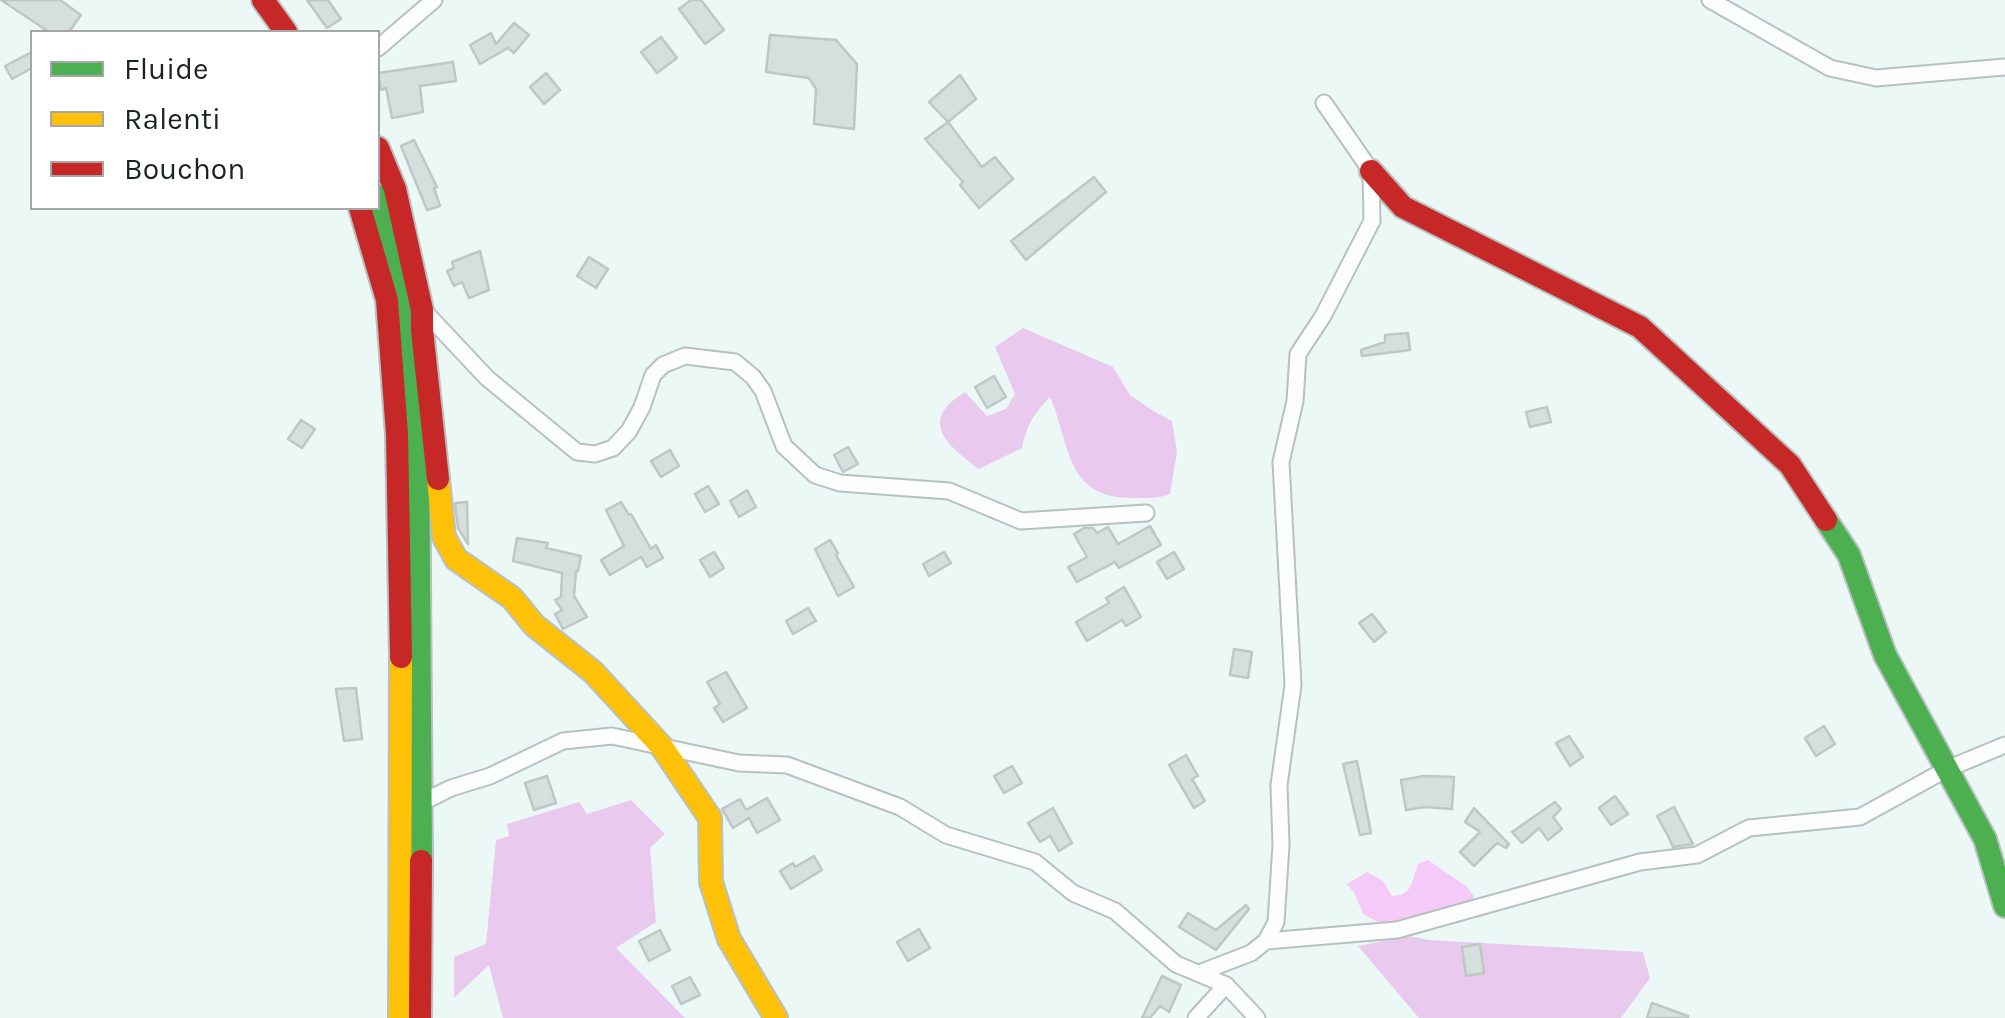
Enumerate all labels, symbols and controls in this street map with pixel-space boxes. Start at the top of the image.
legend [30,30,380,210]
text: Fluide [124,51,208,87]
text: Ralenti [124,101,221,137]
text: Bouchon [124,151,245,187]

